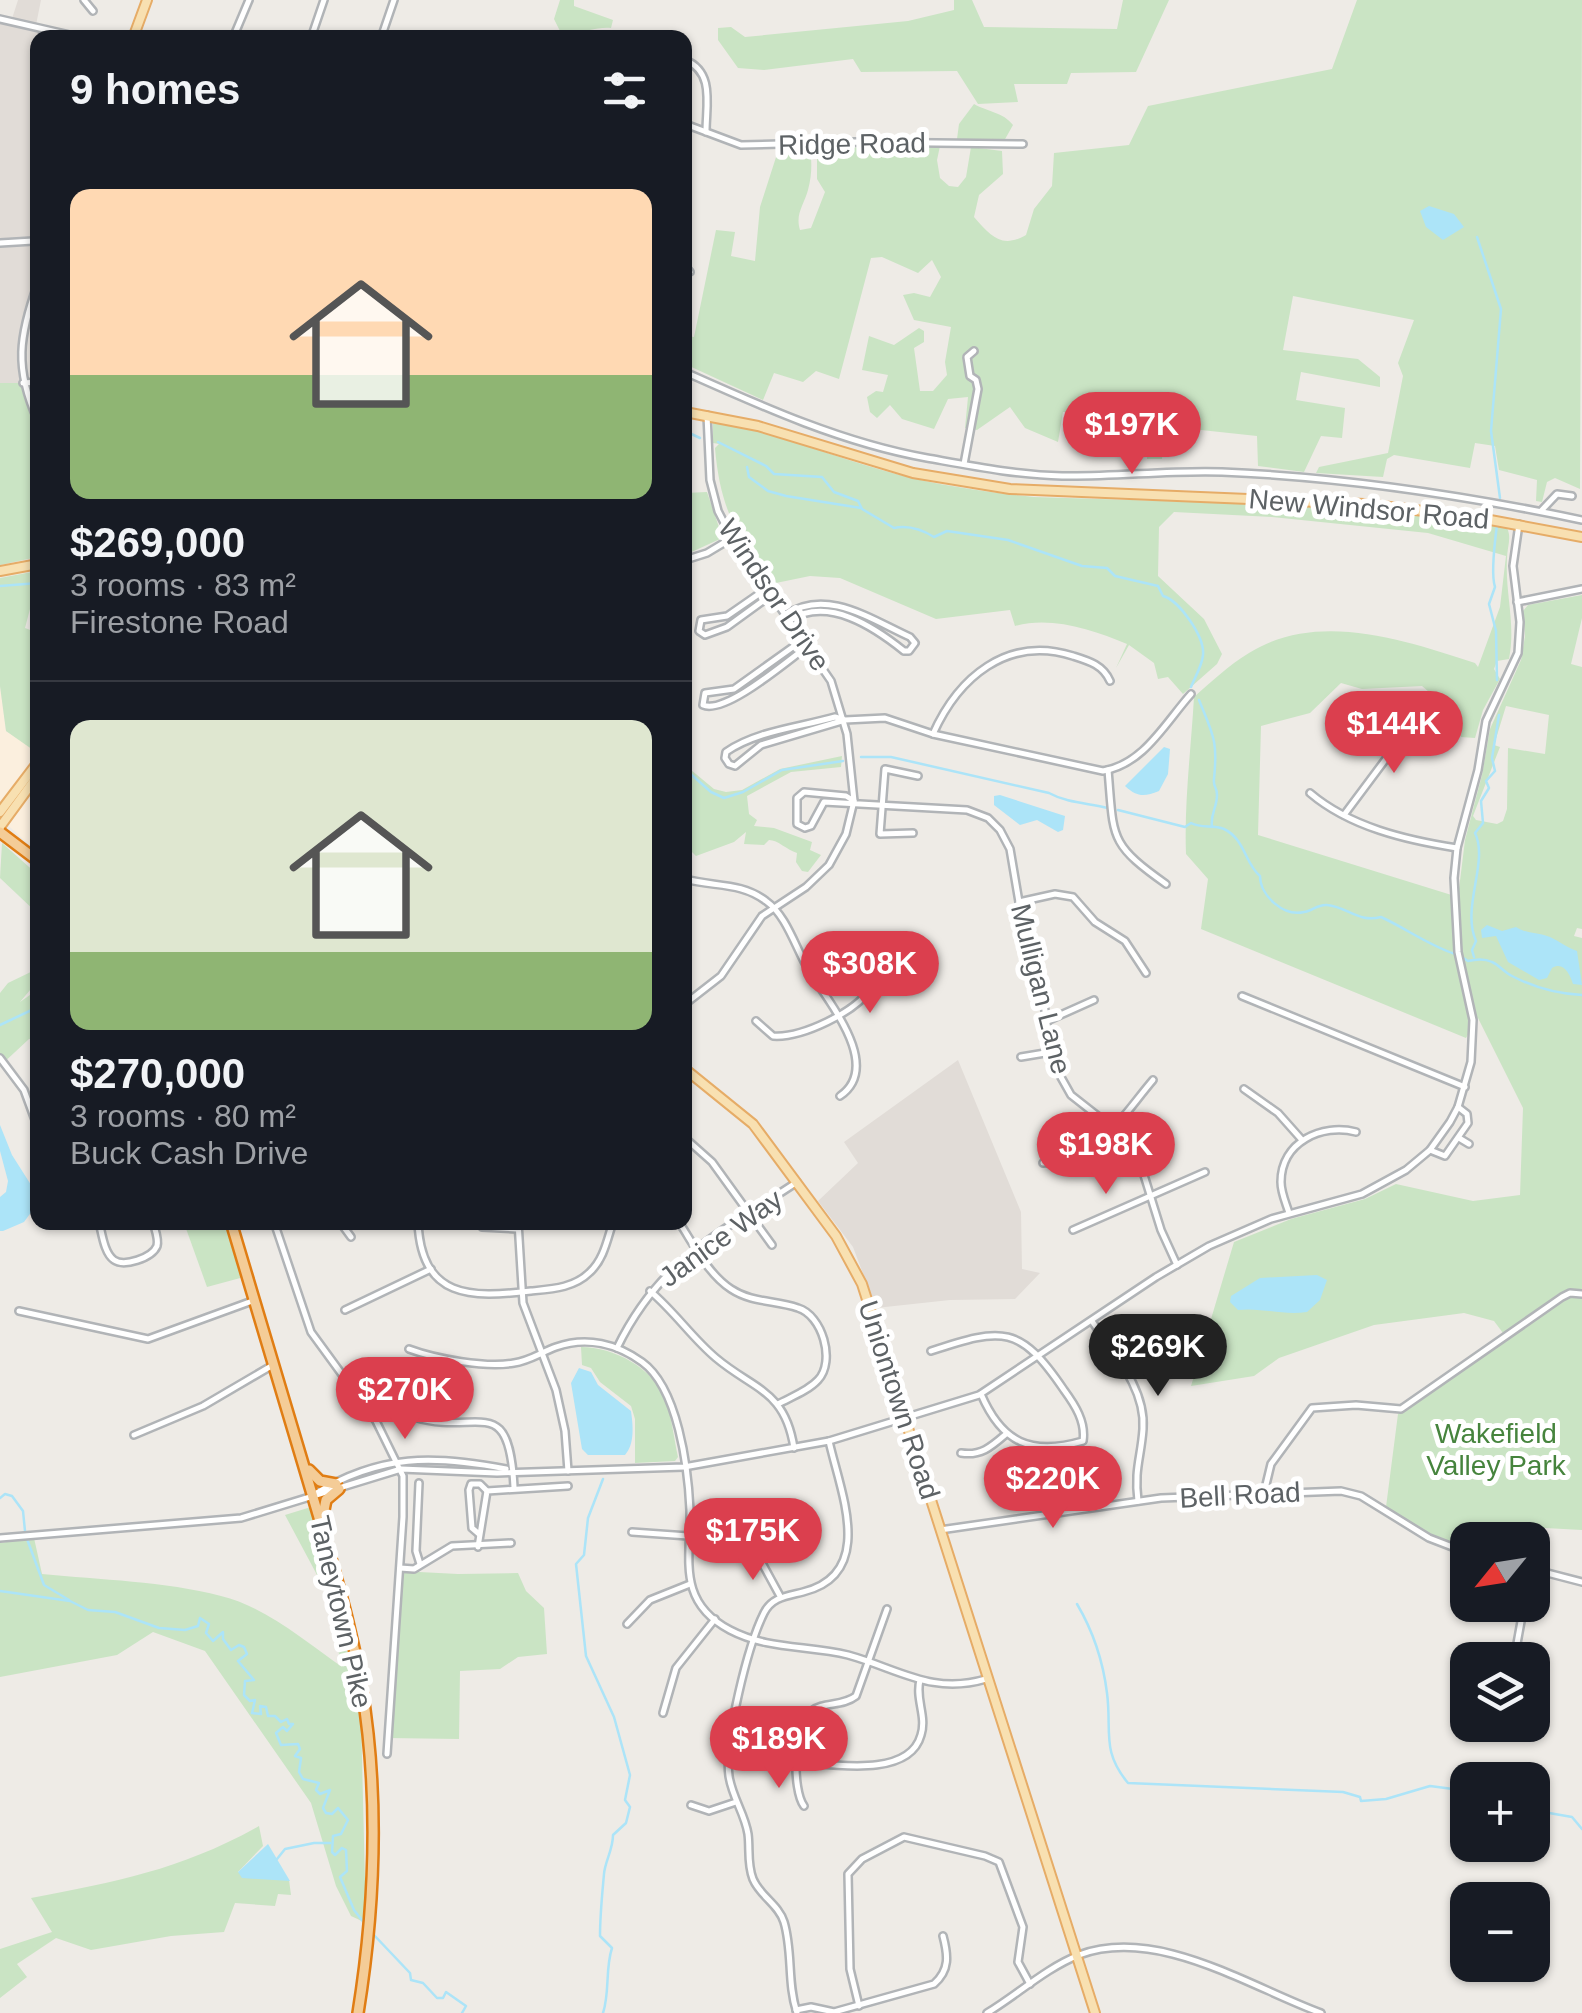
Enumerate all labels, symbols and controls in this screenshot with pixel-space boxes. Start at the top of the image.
icon: filters [597,63,652,118]
text: 9 homes [70,66,240,113]
street label: Ridge Road [778,127,926,161]
icon: home [271,254,451,434]
pin: $197K [1062,392,1202,477]
text: $197K [1085,406,1179,442]
street label: New Windsor Road [1248,483,1490,535]
street label: Windsor Drive [712,513,836,677]
text: $269,000 [70,519,245,566]
text: 3 rooms · 83 m² [70,567,296,603]
text: Firestone Road [70,604,289,640]
pin: $144K [1324,691,1464,776]
text: $144K [1347,705,1441,741]
icon: home [271,785,451,965]
street label: Mulligan Lane [1005,901,1077,1077]
pin: $308K [800,931,940,1016]
text: $308K [823,945,917,981]
text: $270,000 [70,1050,245,1097]
text: 3 rooms · 80 m² [70,1098,296,1134]
pin: $198K [1036,1112,1176,1197]
text: $198K [1059,1126,1153,1162]
text: Buck Cash Drive [70,1135,308,1171]
street label: Janice Way [654,1183,788,1293]
street label: Uniontown Road [852,1297,946,1503]
pin: $269K [1088,1314,1228,1399]
text: $269K [1111,1328,1205,1364]
pin: $270K [335,1357,475,1442]
text: $270K [358,1371,452,1407]
park label: Wakefield Valley Park [1426,1418,1567,1481]
pin: $220K [983,1446,1123,1531]
text: $220K [1006,1460,1100,1496]
street label: Bell Road [1179,1476,1301,1514]
pin: $175K [683,1498,823,1583]
text: $175K [706,1512,800,1548]
street label: Taneytown Pike [304,1513,378,1711]
north arrow [1450,1522,1550,1622]
map controls [1450,1522,1550,1982]
button: layers [1450,1642,1550,1742]
pin: $189K [709,1706,849,1791]
text: $189K [732,1720,826,1756]
button: + [1450,1762,1550,1862]
button: − [1450,1882,1550,1982]

